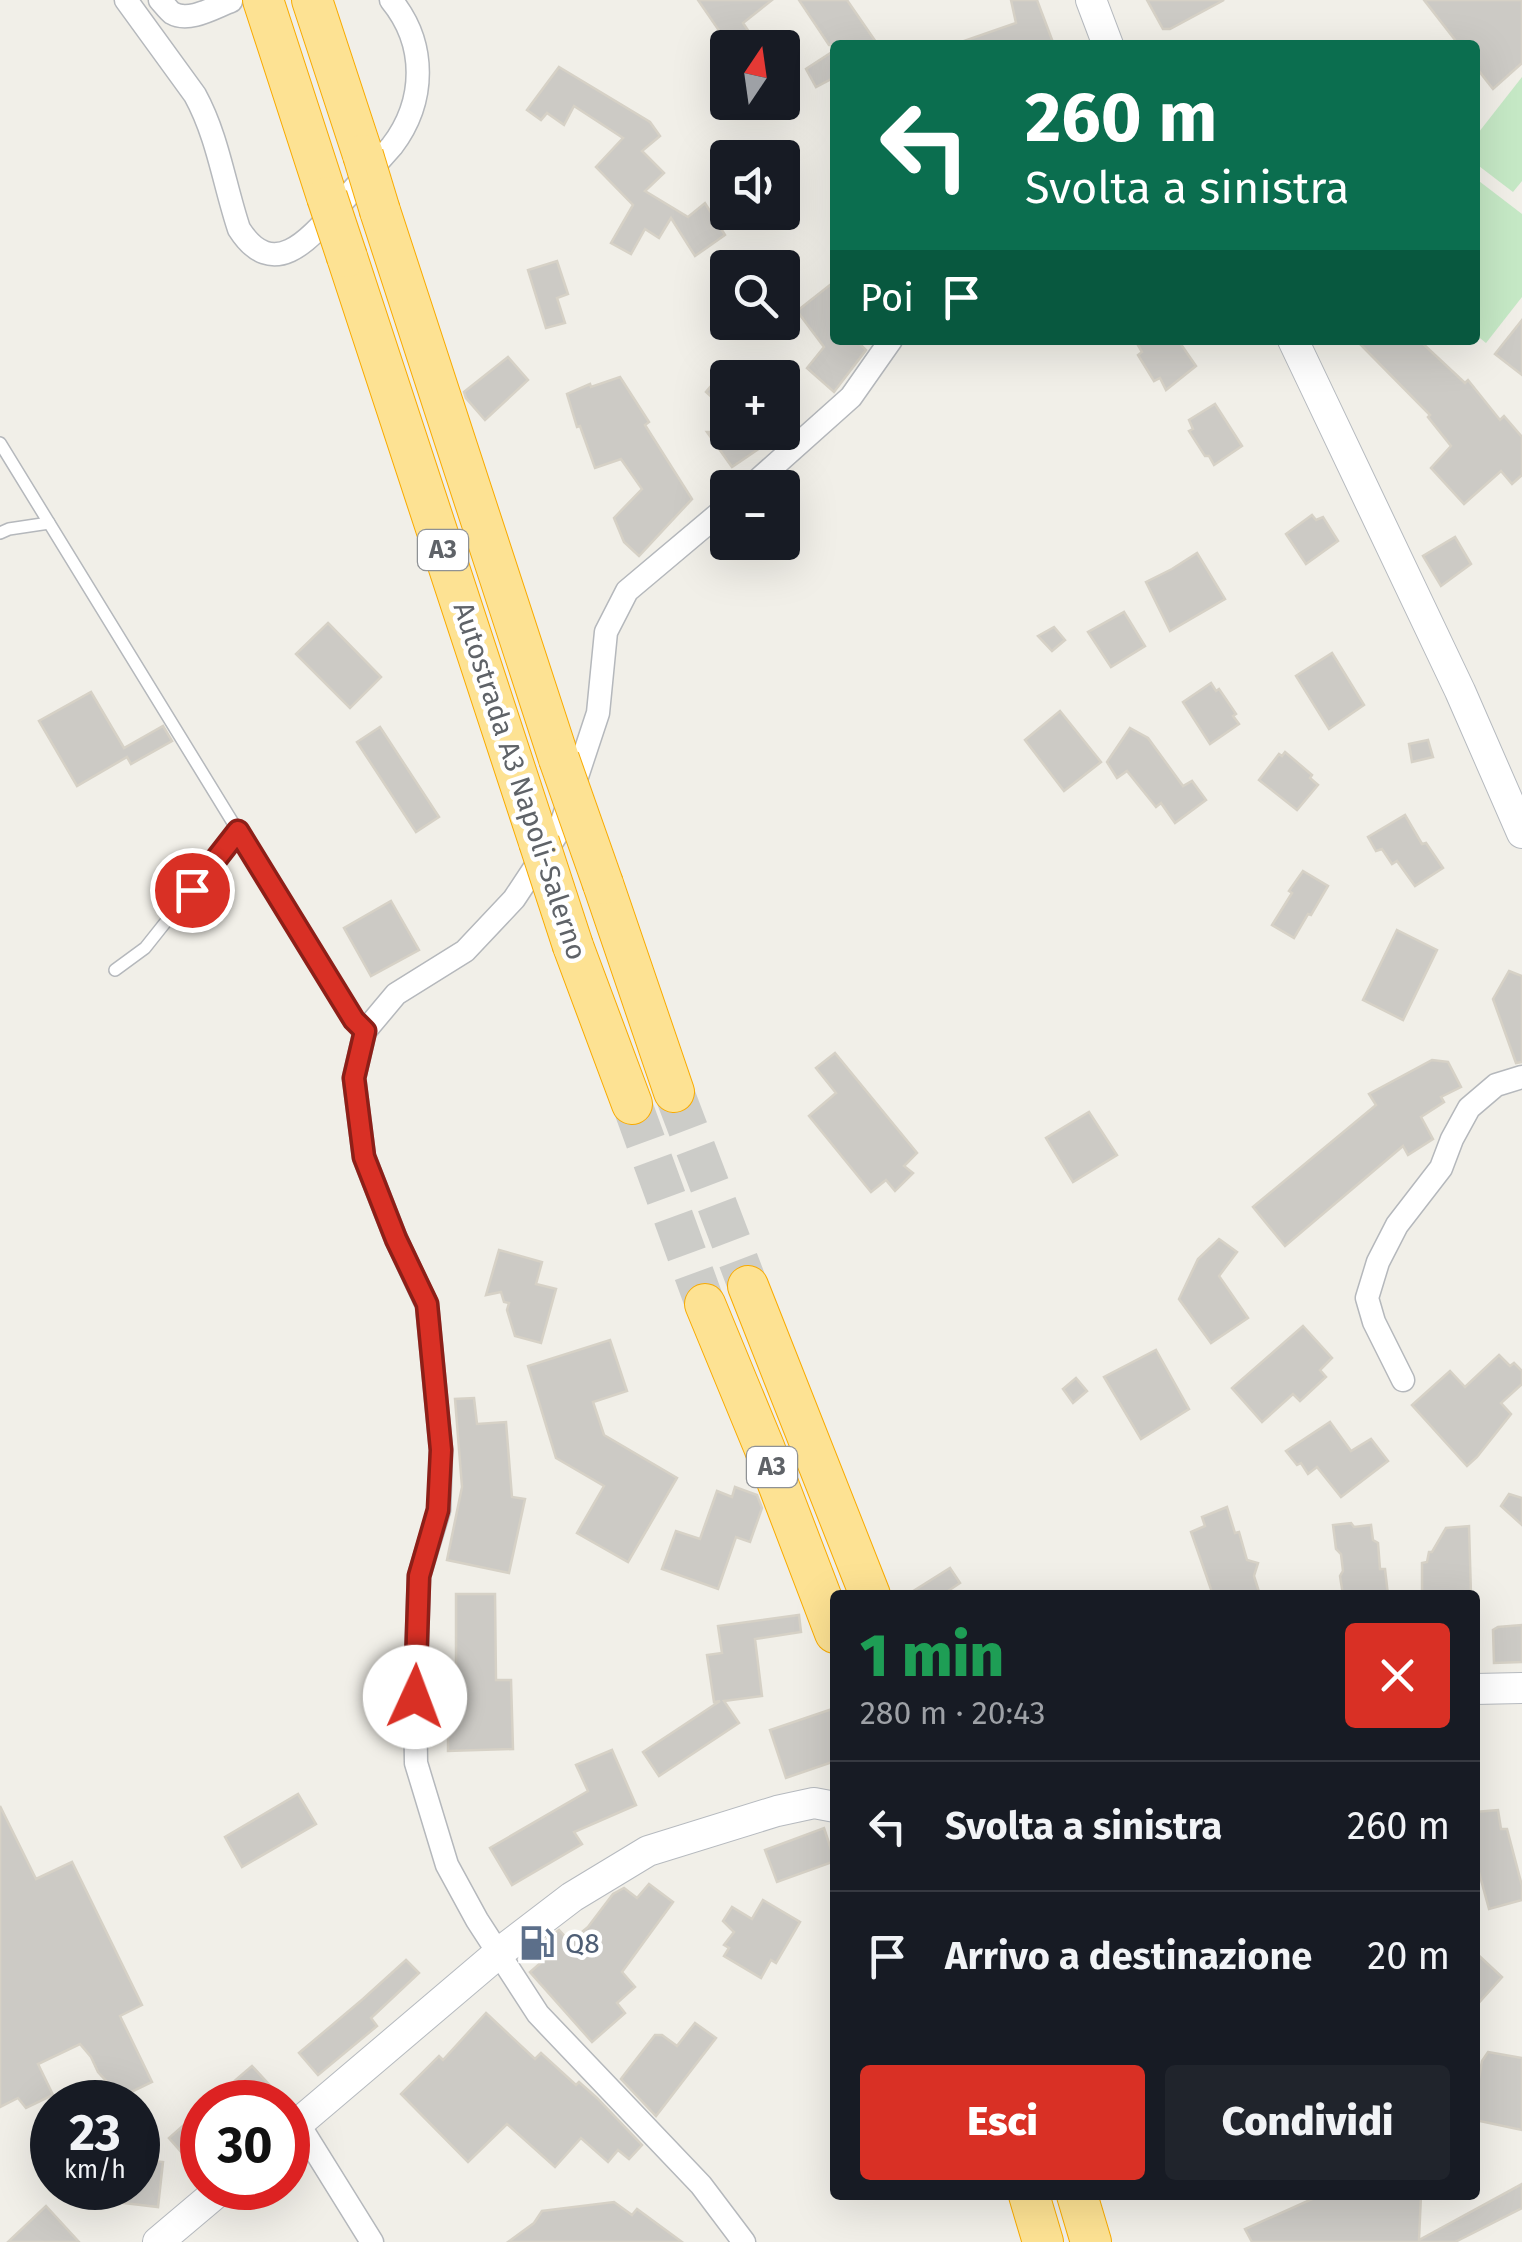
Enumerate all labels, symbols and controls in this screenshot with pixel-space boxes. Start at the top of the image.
north arrow [710,30,800,120]
map controls [710,30,800,560]
text: 260 m [1025,76,1217,160]
icon: left [860,80,990,210]
button: sound [710,140,800,230]
text: Svolta a sinistra [1025,161,1350,215]
button: search [710,250,800,340]
icon: arrive [934,270,989,325]
text: Poi [860,275,914,321]
button: + [710,360,800,450]
button: − [710,470,800,560]
road number: A3 [418,530,468,570]
street label: Autostrada A3 Napoli-Salerno [446,598,594,964]
pin [150,848,235,933]
icon: arrive [165,863,220,918]
road number: A3 [747,1447,797,1487]
text: 1 min [860,1620,1004,1692]
button: close [1345,1623,1450,1728]
position arrow [363,1645,467,1749]
text: 280 m · 20:43 [860,1694,1046,1732]
icon: left [860,1799,915,1854]
text: Svolta a sinistra [945,1803,1222,1849]
text: 260 m [1347,1803,1450,1849]
fuel station icon: Q8 [518,1924,556,1962]
place label: Q8 [565,1927,600,1960]
icon: arrive [860,1929,915,1984]
text: Arrivo a destinazione [945,1933,1312,1979]
text: 20 m [1367,1933,1450,1979]
button: Esci [860,2065,1145,2180]
button: Condividi [1165,2065,1450,2180]
speed limit sign: 30 [180,2080,310,2210]
text: 23 [69,2103,121,2163]
text: km/h [64,2155,126,2185]

